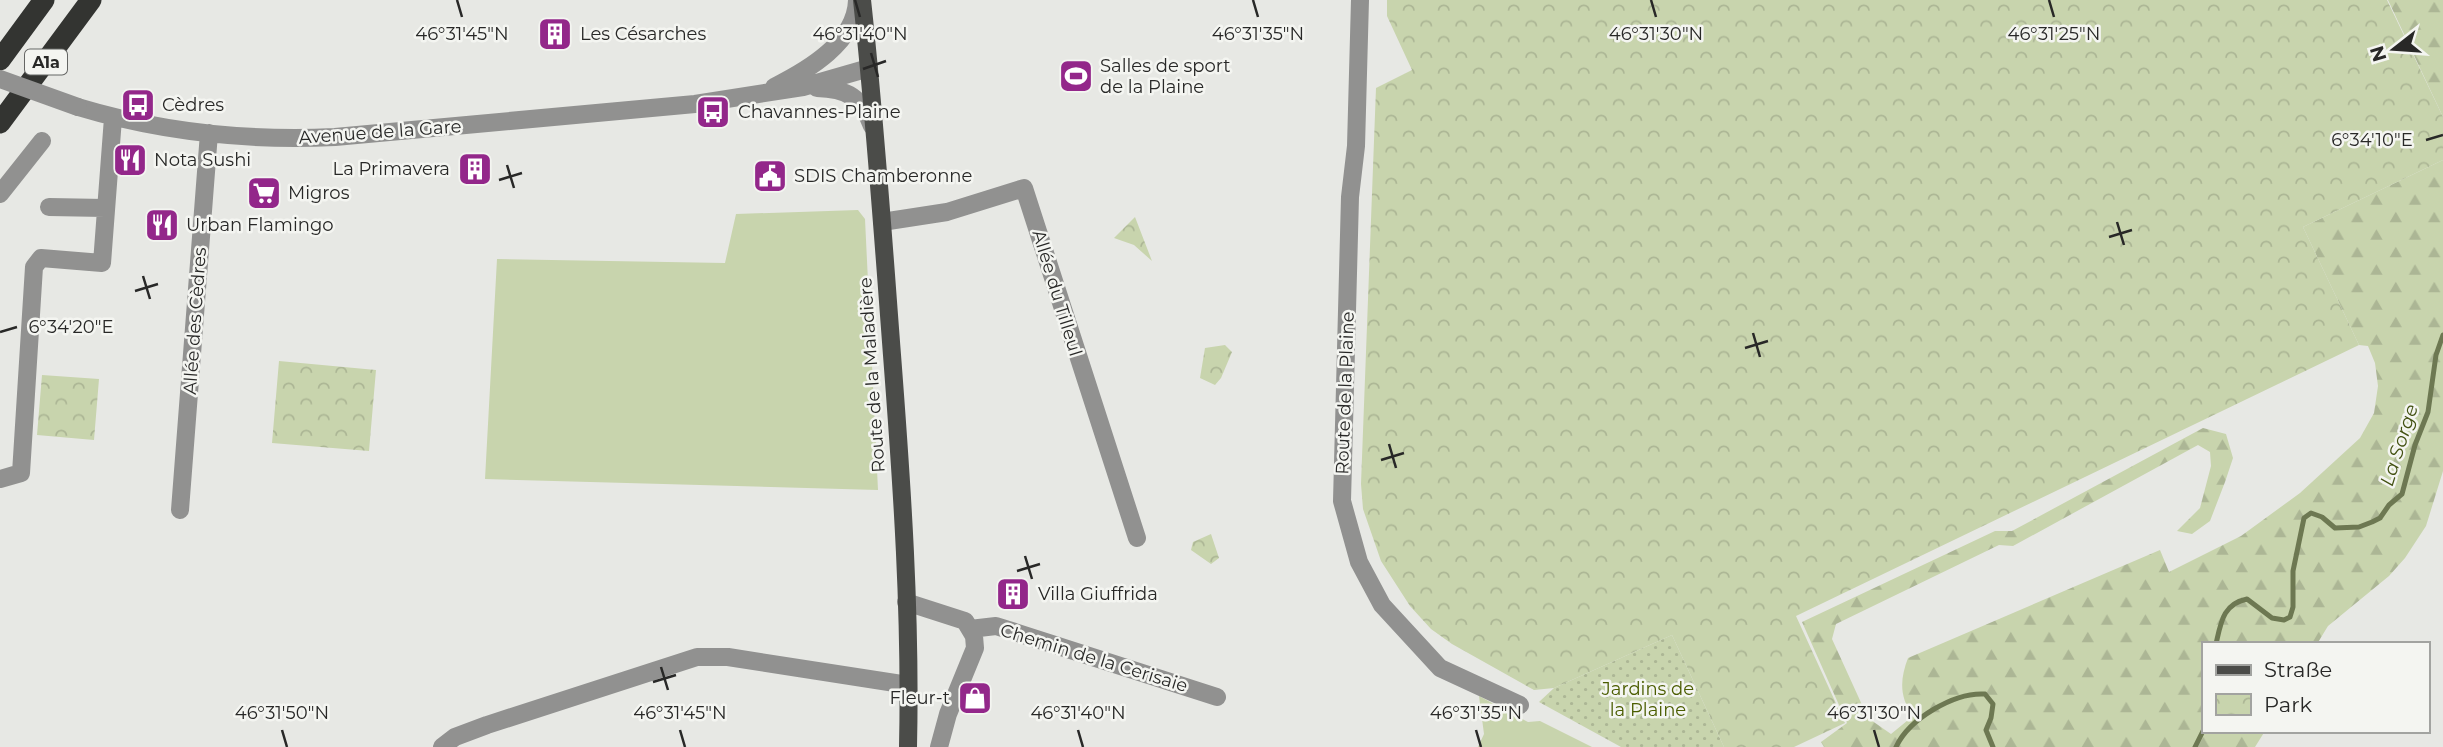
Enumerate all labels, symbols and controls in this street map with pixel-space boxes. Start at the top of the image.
north arrow [2359,14,2429,84]
building icon: Les Césarches [536,15,574,53]
text: 46°31'45"N [415,23,509,45]
place label: Les Césarches [580,23,706,45]
text: 46°31'40"N [812,23,908,45]
text: 46°31'35"N [1212,23,1304,45]
text: 46°31'30"N [1609,23,1703,45]
text: 46°31'25"N [2008,23,2100,45]
text: N [2365,43,2391,65]
road number: A1a [25,50,67,74]
place label: Salles de sport de la Plaine [1100,55,1231,98]
sports icon: Salles de sport de la Plaine [1057,57,1095,95]
bus stop icon: Cèdres [119,86,157,124]
bus stop icon: Chavannes-Plaine [694,93,732,131]
place label: Cèdres [162,94,224,116]
place label: Chavannes-Plaine [738,101,901,123]
street label: Avenue de la Gare [298,115,462,149]
text: 6°34'10"E [2331,129,2413,151]
restaurant icon: Nota Sushi [111,141,149,179]
place label: Nota Sushi [154,149,251,171]
building icon: La Primavera [456,150,494,188]
public building icon: SDIS Chamberonne [751,157,789,195]
place label: La Primavera [333,158,450,180]
place label: SDIS Chamberonne [794,165,972,187]
supermarket icon: Migros [245,174,283,212]
place label: Migros [288,182,350,204]
restaurant icon: Urban Flamingo [143,206,181,244]
place label: Urban Flamingo [186,214,334,236]
street label: Allée du Tilleul [1027,227,1087,359]
street label: Allée des Cèdres [179,246,211,395]
street label: Route de la Maladière [854,276,890,474]
street label: Route de la Plaine [1331,311,1359,475]
text: 6°34'20"E [28,316,114,338]
water label: La Sorge [2375,401,2423,489]
building icon: Villa Giuffrida [994,575,1032,613]
place label: Villa Giuffrida [1038,583,1158,605]
street label: Chemin de la Cerisaie [998,619,1191,697]
legend [2202,642,2429,733]
text: Straße [2264,657,2332,682]
park label: Jardins de la Plaine [1601,678,1694,721]
shop icon: Fleur-t [956,679,994,717]
place label: Fleur-t [889,687,950,709]
text: Park [2264,692,2312,717]
text: 46°31'50"N [235,702,329,724]
text: 46°31'45"N [633,702,727,724]
text: 46°31'40"N [1030,702,1126,724]
text: 46°31'35"N [1430,702,1522,724]
text: 46°31'30"N [1827,702,1921,724]

